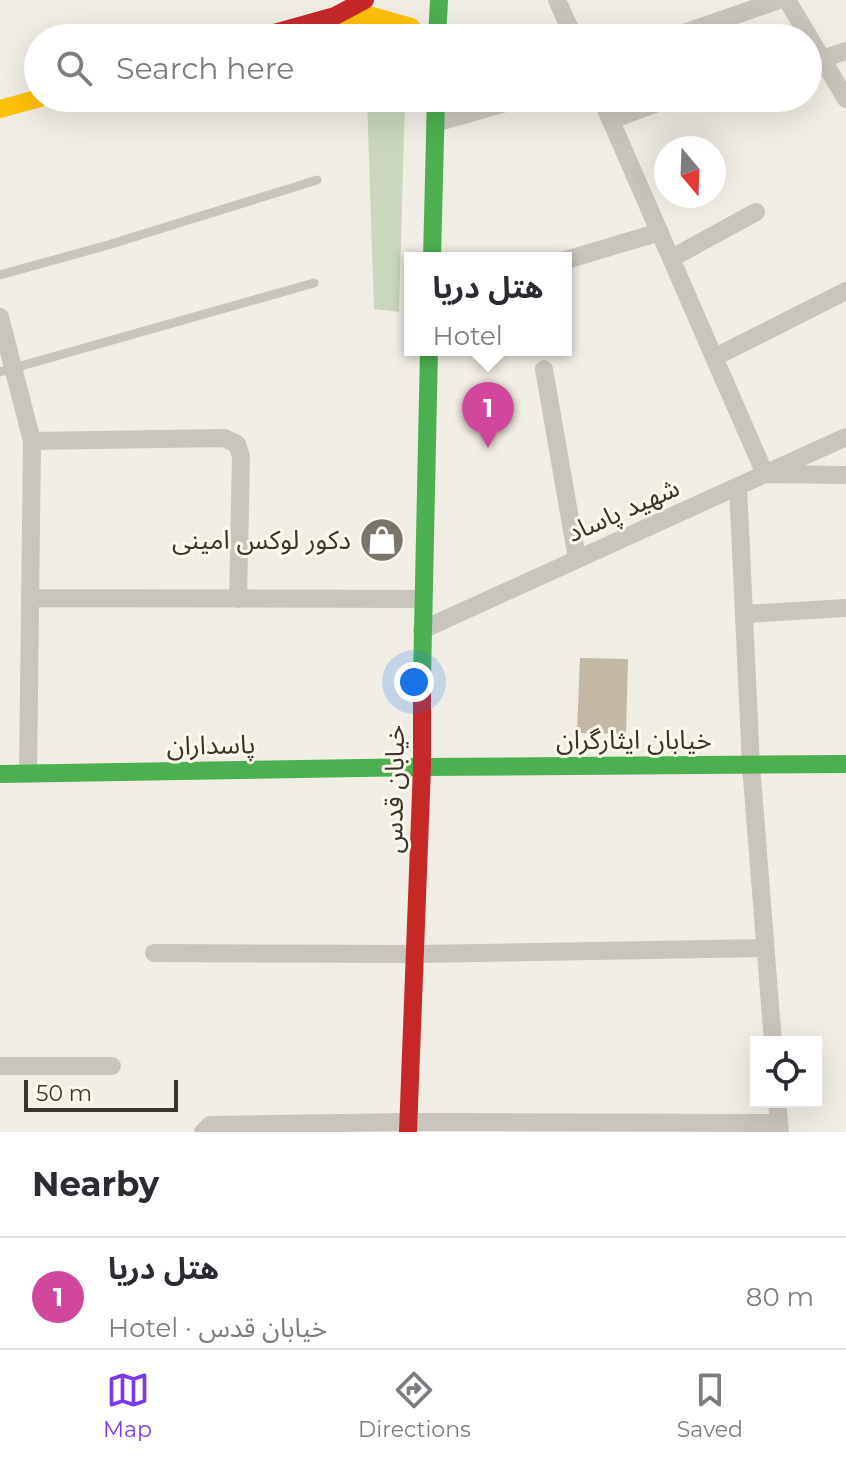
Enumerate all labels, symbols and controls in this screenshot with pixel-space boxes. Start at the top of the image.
search box [24,24,822,112]
icon: search [52,46,96,90]
text: Search here [116,50,294,87]
north arrow [654,136,726,208]
popup [404,252,572,356]
text: هتل دریا [433,269,543,306]
text: Hotel [433,320,503,352]
pin: 1 [462,382,514,448]
street label: شهید پاساد [562,471,685,550]
shop icon: دکور لوکس امینی [358,516,406,564]
place label: دکور لوکس امینی [172,524,351,556]
your location [394,662,434,702]
street label: خیابان قدس [377,724,411,854]
street label: خیابان ایثارگران [556,724,712,756]
street label: پاسداران [166,728,256,763]
map controls [750,1036,822,1108]
button: locate [750,1036,822,1108]
scale bar [24,1076,178,1112]
text: 50 m [36,1080,92,1107]
text: Nearby [32,1163,159,1205]
text: هتل دریا [108,1250,219,1287]
text: 1 [53,1281,63,1313]
text: 80 m [746,1281,814,1313]
text: Hotel · خیابان قدس [108,1312,327,1344]
tab: Map [103,1368,152,1443]
tab: Directions [358,1368,471,1443]
tab: Saved [677,1368,743,1443]

